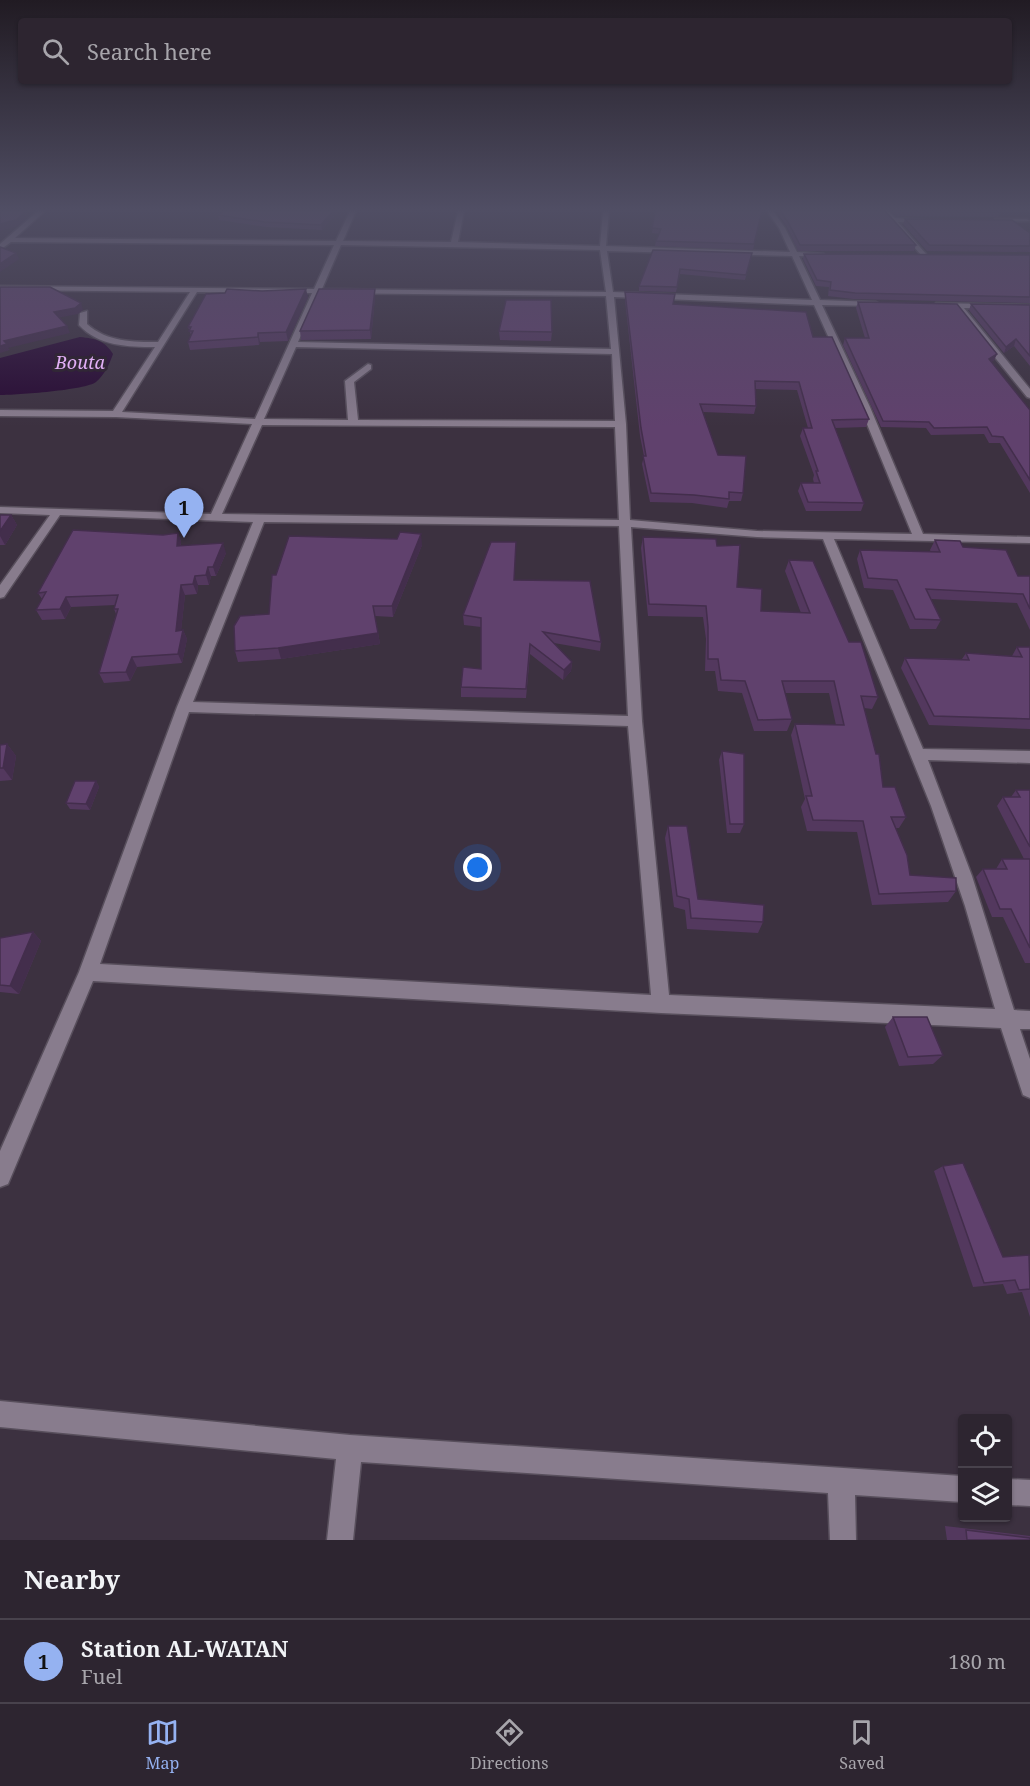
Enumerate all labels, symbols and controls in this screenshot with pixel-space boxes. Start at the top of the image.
search box [18,18,1012,84]
icon: search [39,35,72,68]
text: Search here [87,36,212,66]
water label: Bouta [54,350,106,374]
pin: 1 [164,488,204,538]
your location [463,853,492,882]
map controls [958,1414,1012,1522]
button: locate [958,1414,1012,1468]
button: layers [958,1468,1012,1522]
text: Nearby [24,1561,120,1597]
text: Station AL-WATAN [81,1633,288,1663]
text: 1 [38,1648,49,1675]
text: 180 m [948,1648,1006,1675]
text: Fuel [81,1663,122,1690]
tab: Map [145,1716,179,1774]
tab: Directions [470,1716,548,1774]
tab: Saved [839,1716,885,1774]

